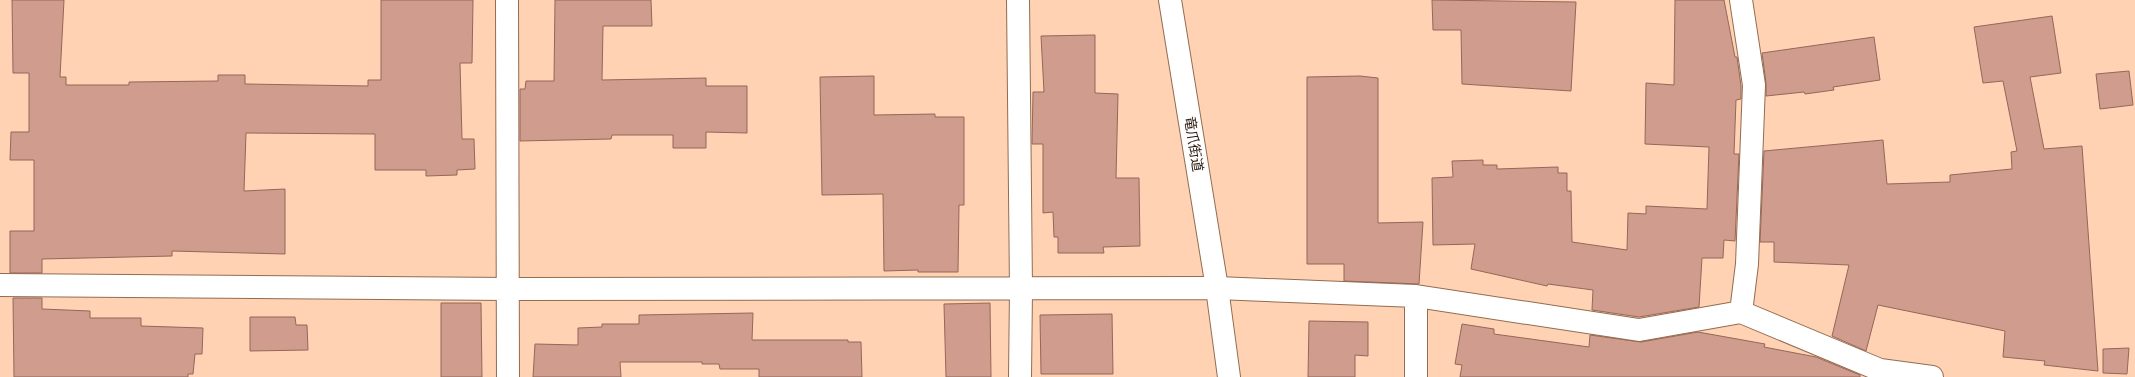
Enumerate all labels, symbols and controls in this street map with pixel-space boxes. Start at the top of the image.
street label: 竜爪街道 [1180,115,1209,173]

